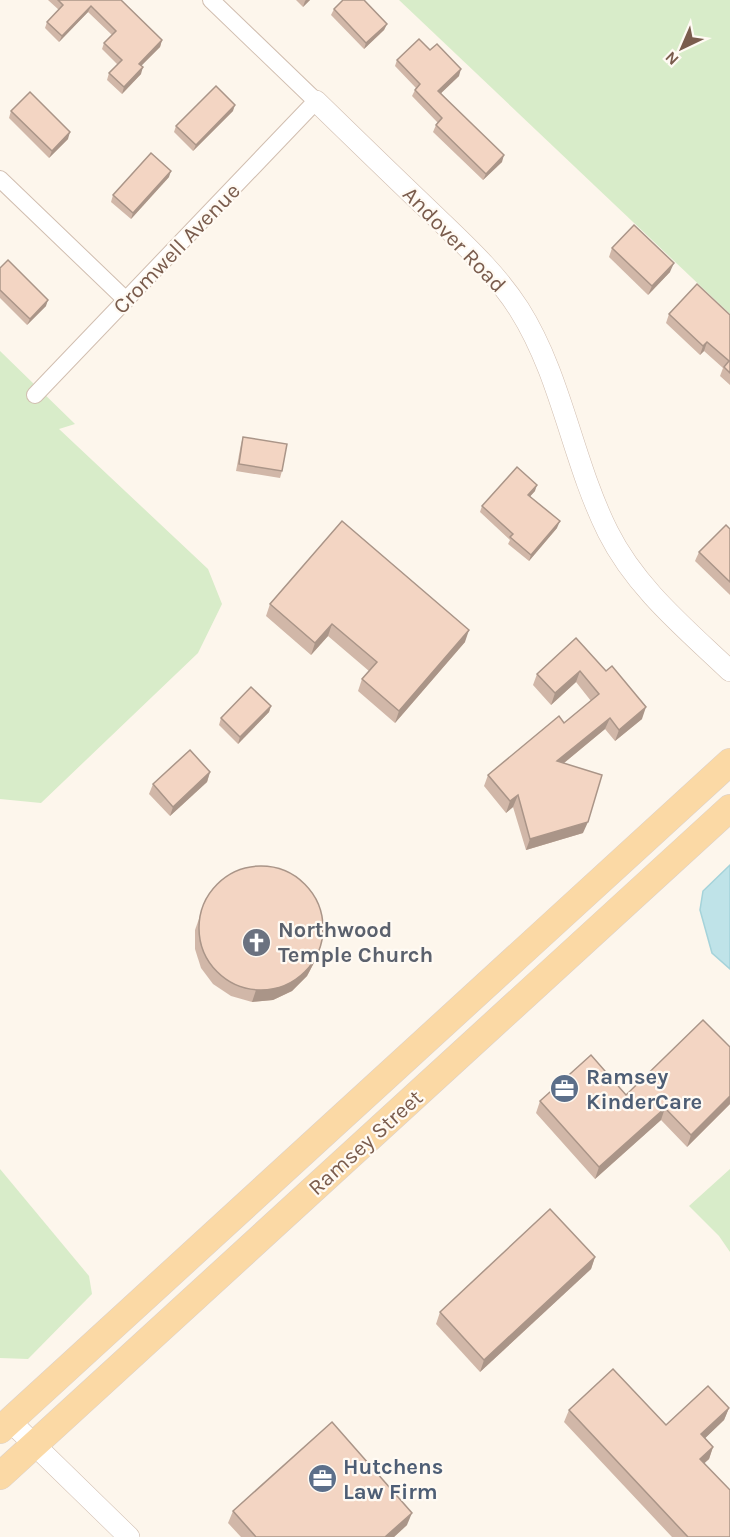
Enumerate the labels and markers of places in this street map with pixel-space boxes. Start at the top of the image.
place label: Northwood Temple Church [278,917,433,968]
church icon: Northwood Temple Church [241,926,273,958]
place label: Ramsey KinderCare [586,1064,702,1115]
office icon: Ramsey KinderCare [549,1073,581,1105]
place label: Hutchens Law Firm [343,1454,443,1505]
office icon: Hutchens Law Firm [306,1463,338,1495]

